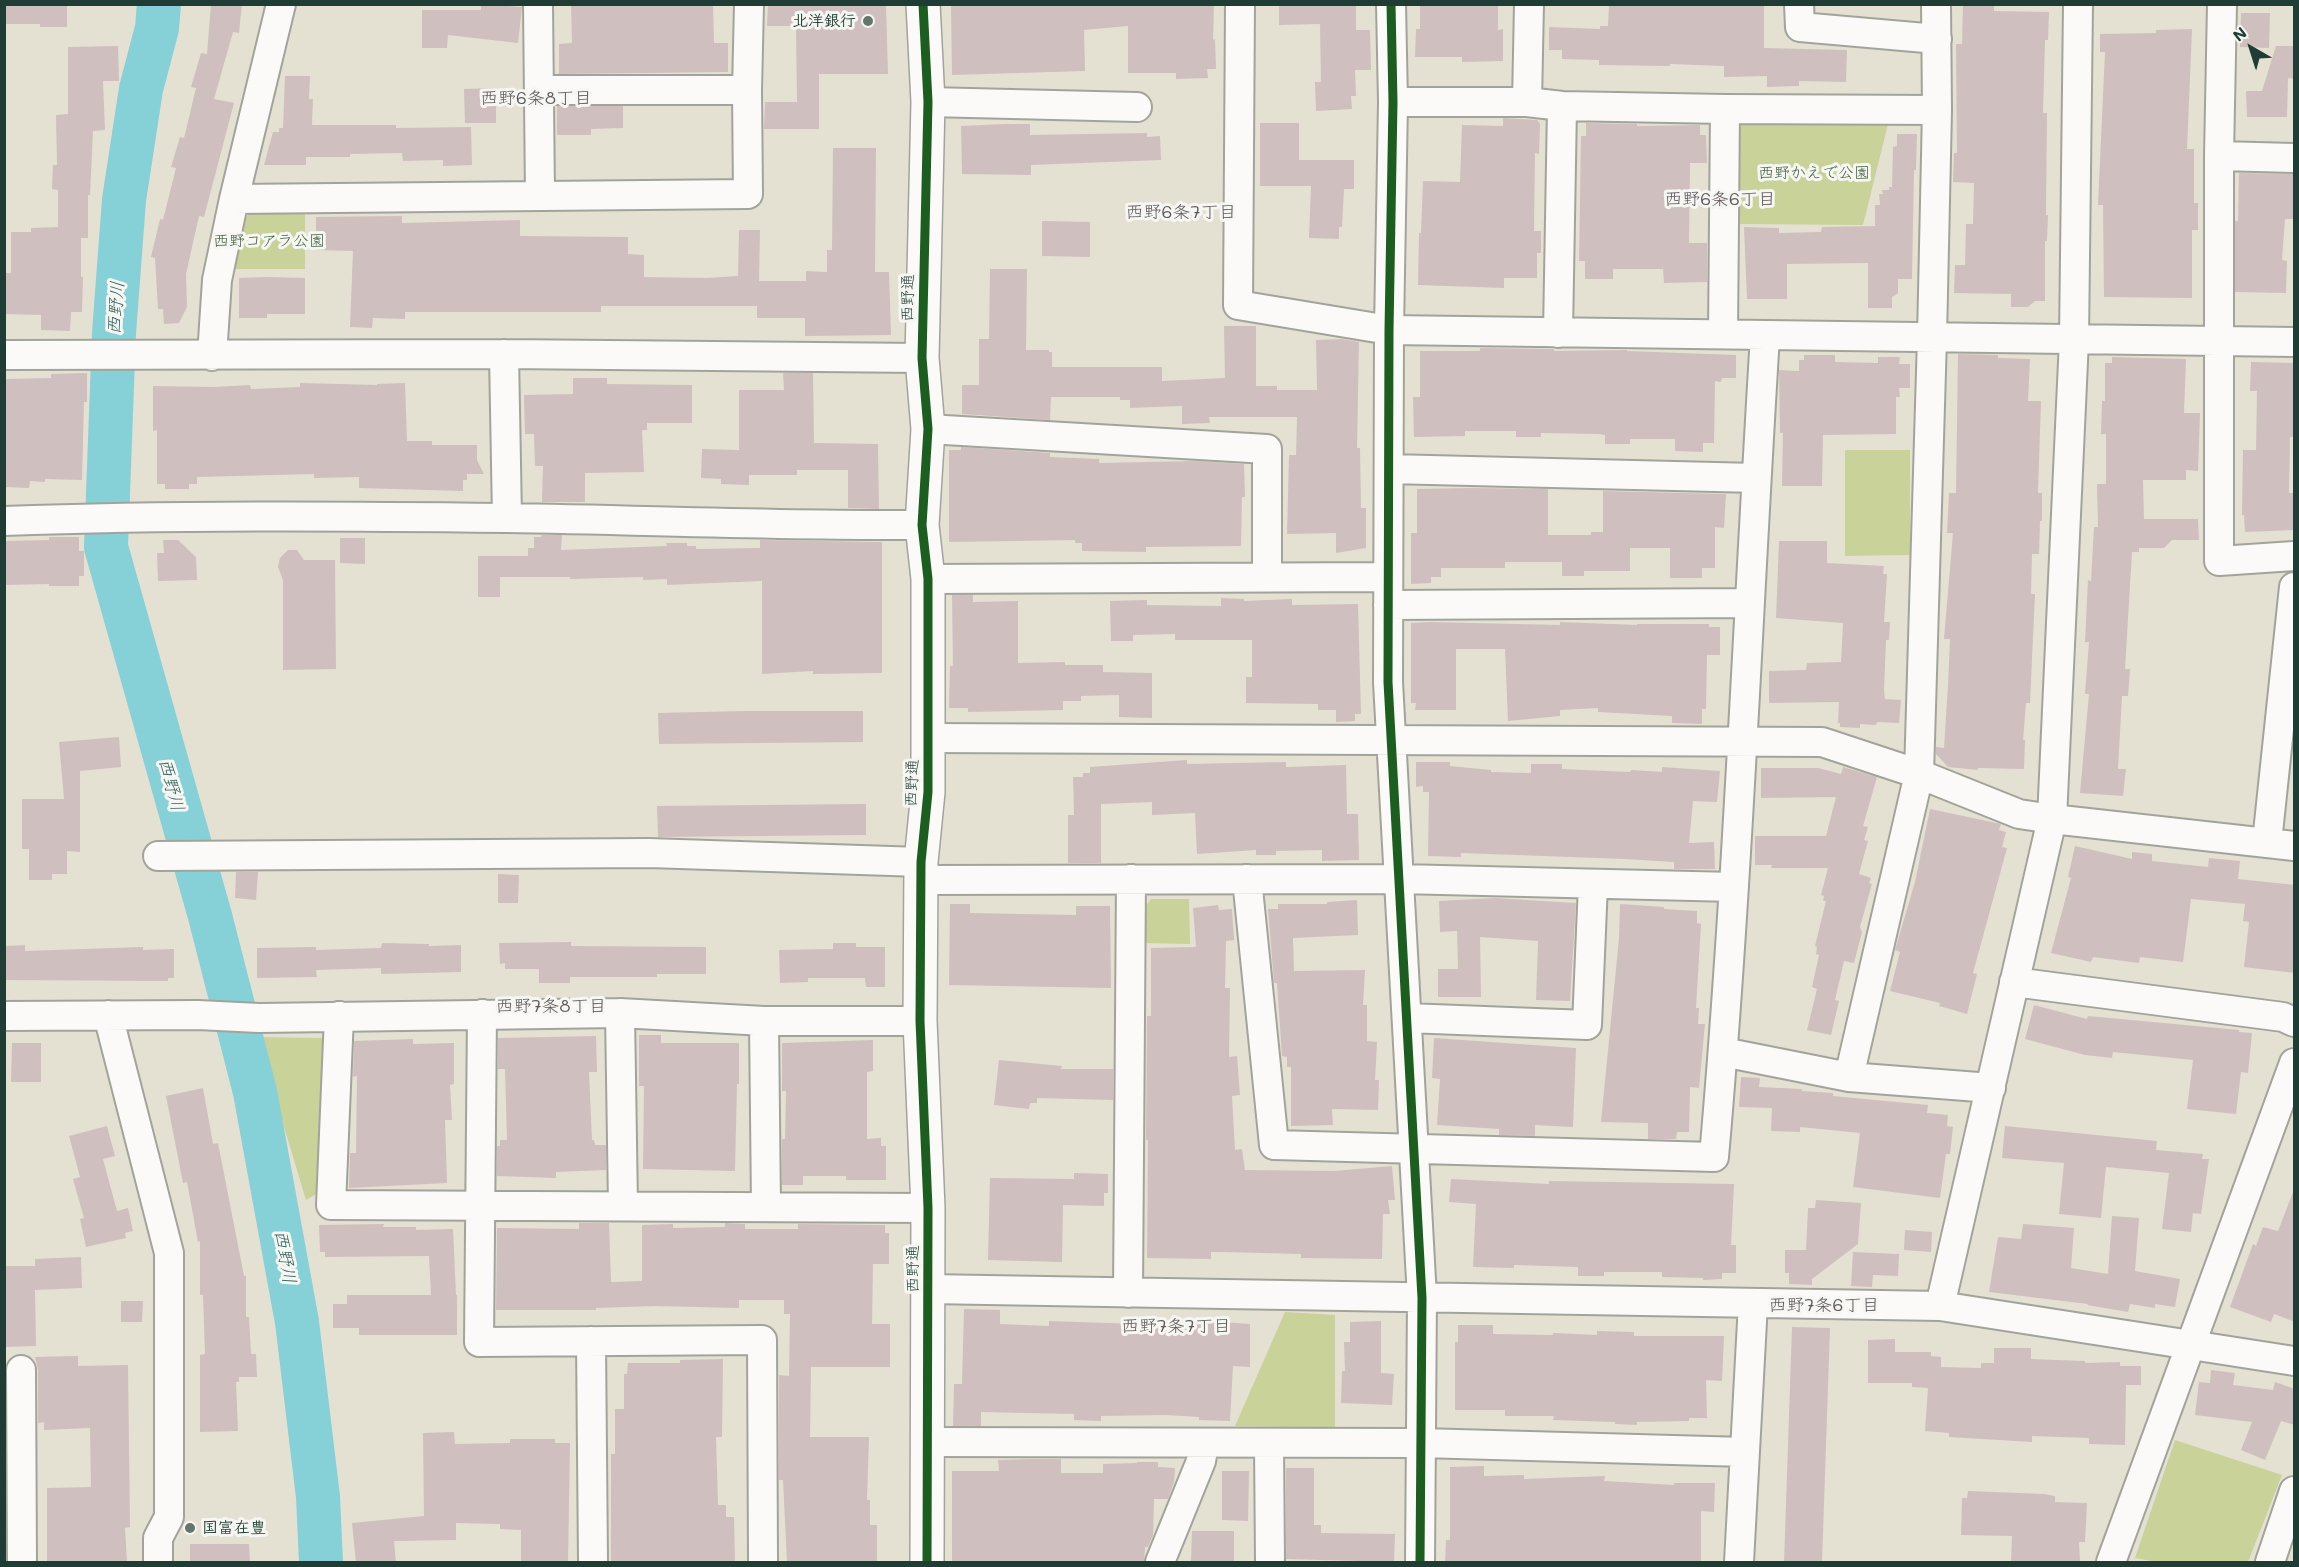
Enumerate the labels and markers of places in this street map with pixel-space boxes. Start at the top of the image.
place label: 北洋銀行 [792,11,856,31]
marker: 北洋銀行 [861,14,875,28]
place label: 国富在豊 [202,1518,266,1538]
marker: 国富在豊 [183,1521,197,1535]

